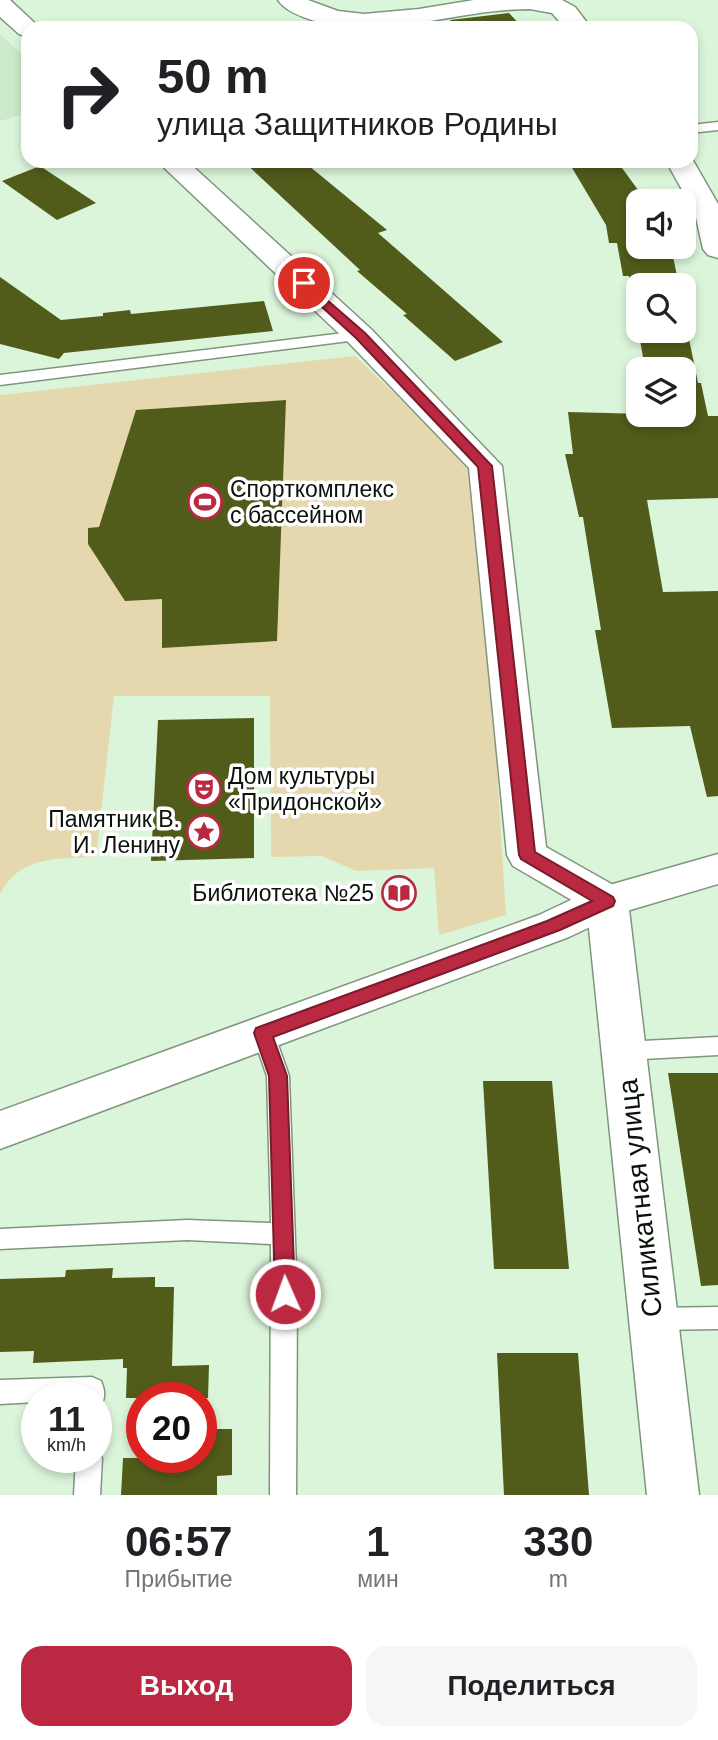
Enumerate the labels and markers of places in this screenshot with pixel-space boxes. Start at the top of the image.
pin [274,253,334,313]
place label: Спорткомплекс с бассейном [230,476,394,528]
sports icon: Спорткомплекс с бассейном [186,483,224,521]
place label: Дом культуры «Придонской» [228,763,382,815]
theatre icon: Дом культуры «Придонской» [185,770,223,808]
place label: Памятник В. И. Ленину [48,806,180,858]
place icon: Памятник В. И. Ленину [185,813,223,851]
library icon: Библиотека №25 [380,874,418,912]
place label: Библиотека №25 [192,880,374,906]

